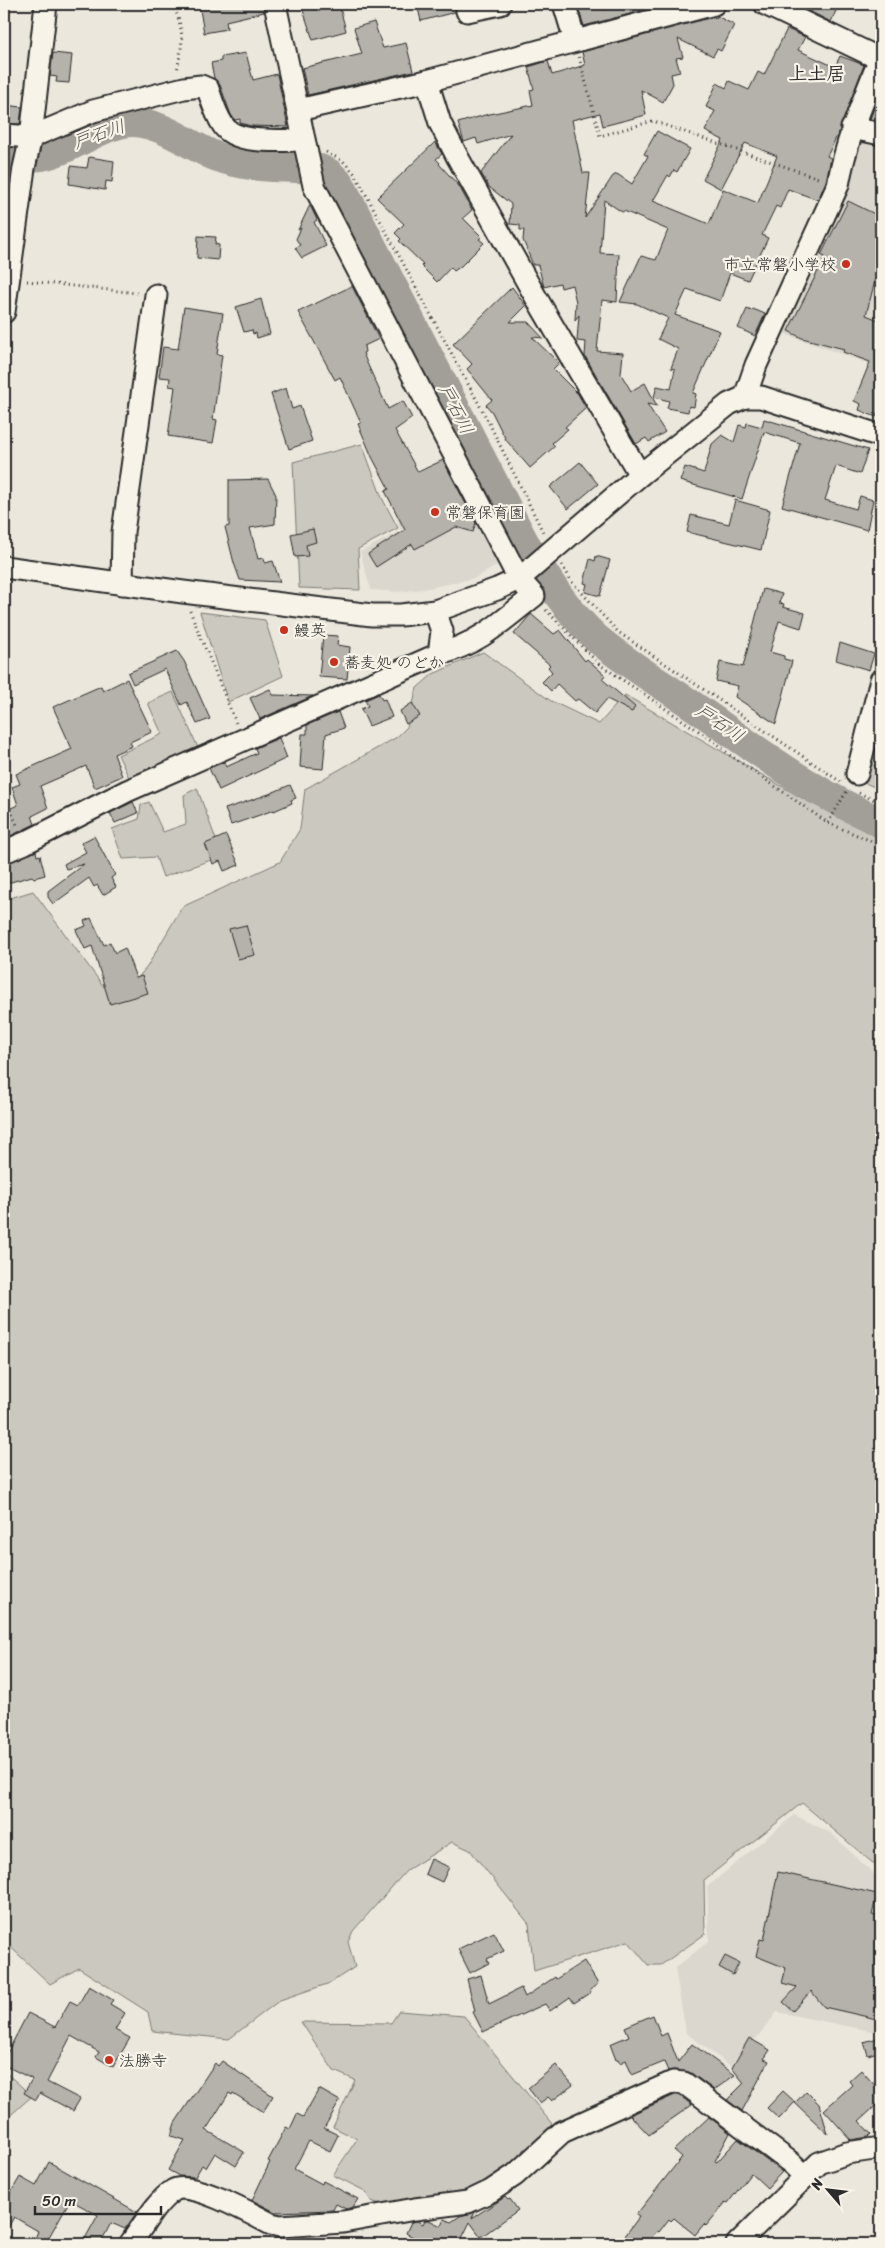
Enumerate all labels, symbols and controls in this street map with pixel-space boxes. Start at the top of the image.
district label: 上土居 [788,57,846,90]
water label: 戸石川 [68,110,130,158]
place label: 市立常磐小学校 [724,250,836,279]
marker: 市立常磐小学校 [840,258,852,270]
water label: 戸石川 [429,378,483,440]
place label: 常磐保育園 [445,498,525,527]
marker: 常磐保育園 [429,506,441,518]
place label: 鰻英 [294,616,326,645]
marker: 鰻英 [278,624,290,636]
place label: 蕎麦処 のどか [344,648,444,677]
marker: 蕎麦処 のどか [328,656,340,668]
water label: 戸石川 [689,695,751,751]
place label: 法勝寺 [119,2046,167,2075]
marker: 法勝寺 [103,2054,115,2066]
north arrow [802,2166,852,2216]
text: N [803,2174,830,2195]
scale bar [35,2183,161,2215]
text: 50 m [42,2188,77,2214]

